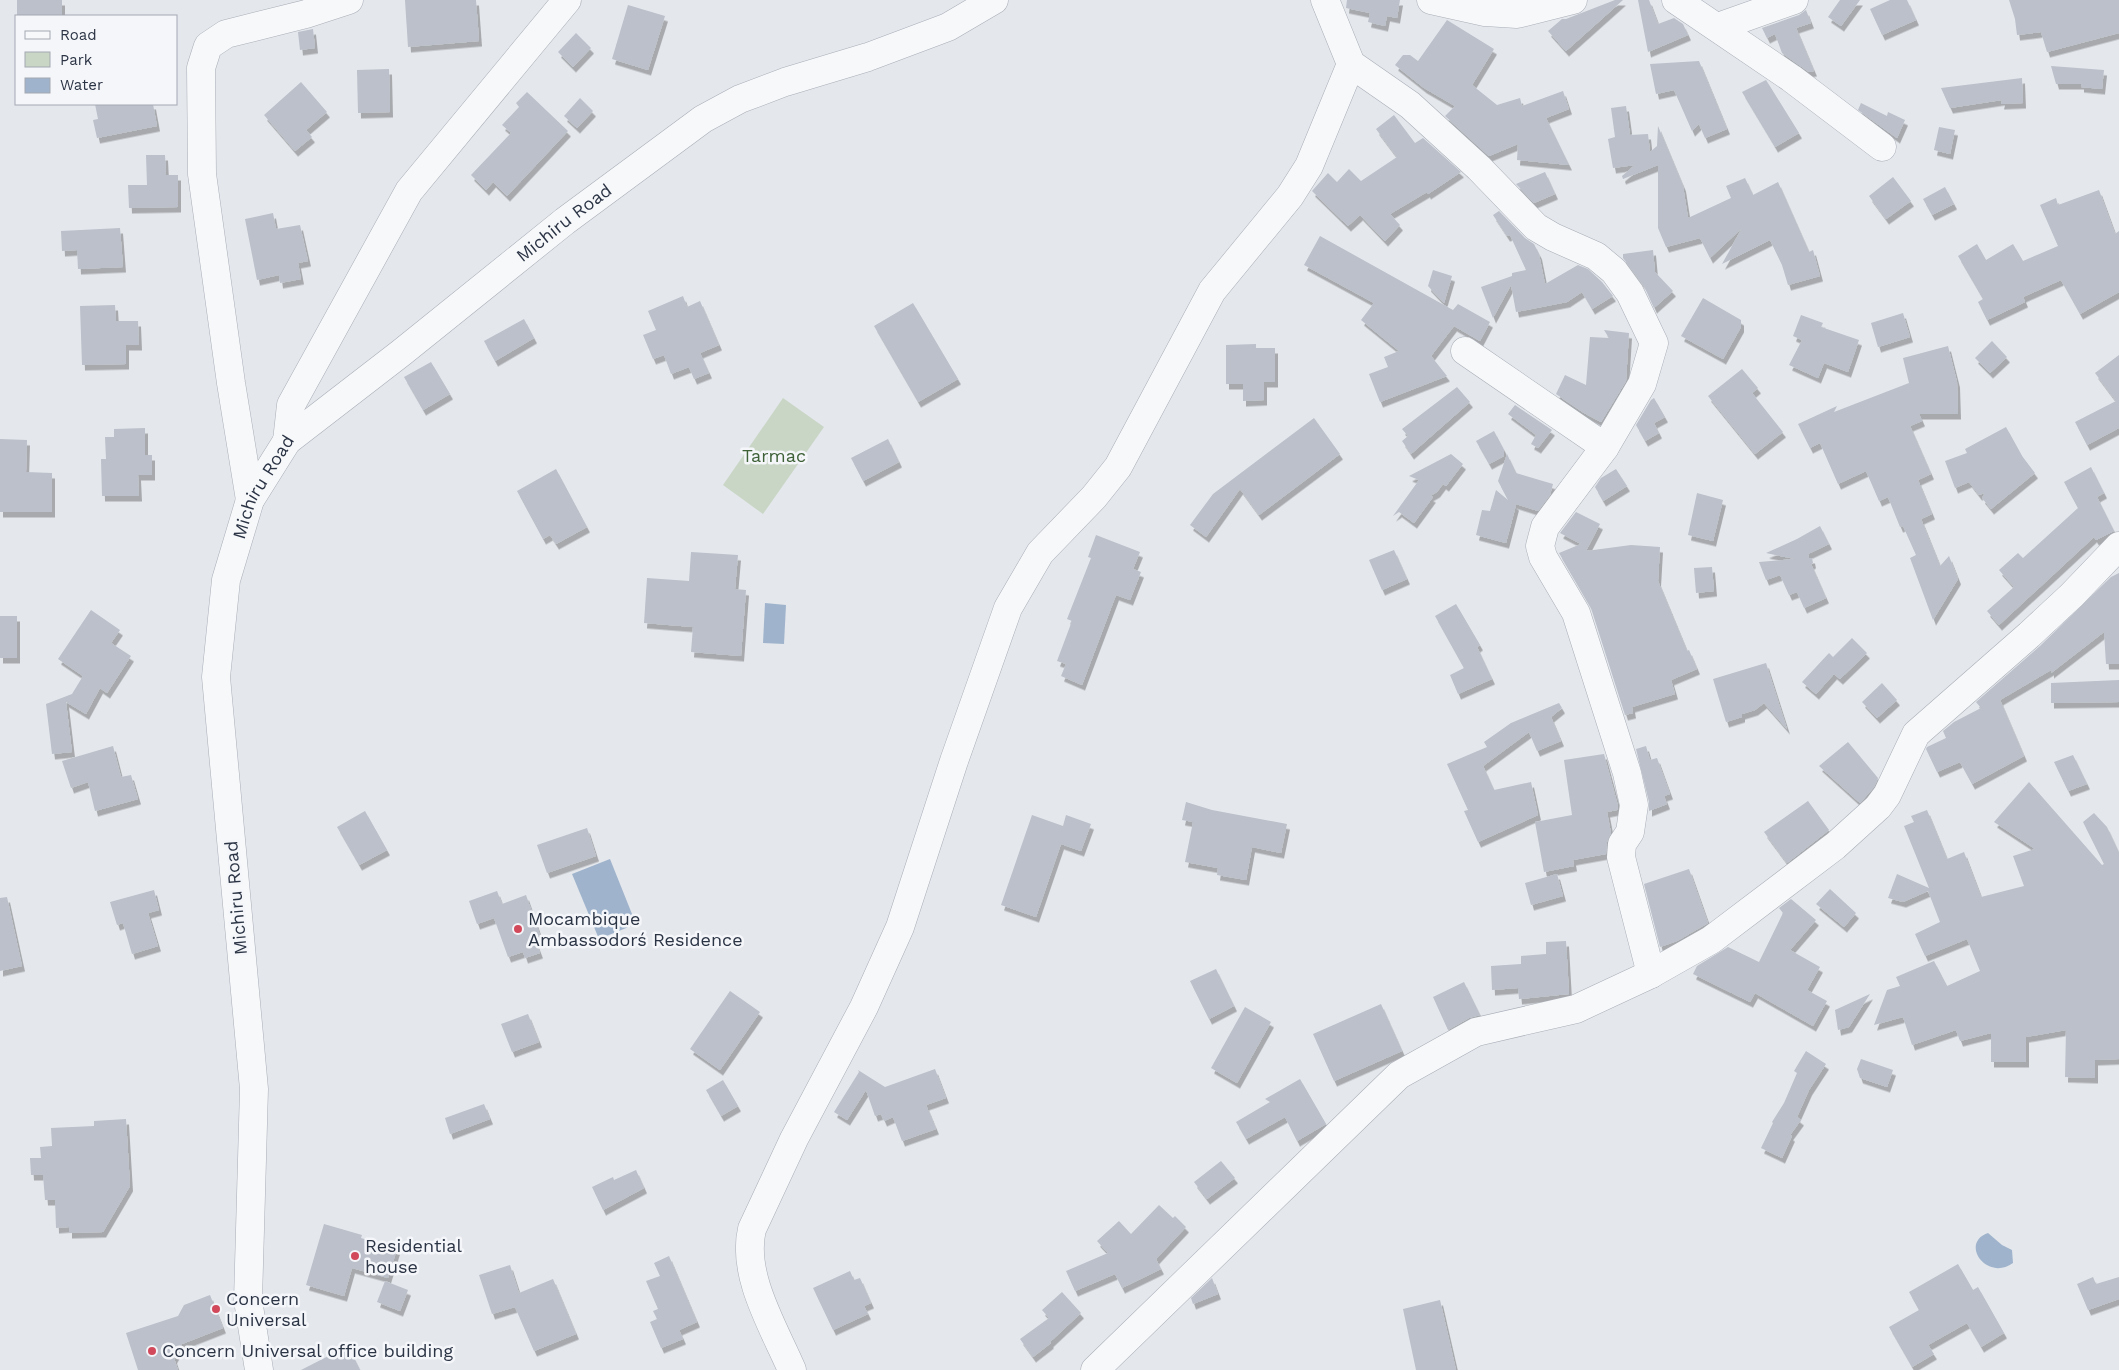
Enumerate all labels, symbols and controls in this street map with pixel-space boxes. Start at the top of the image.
legend [15,15,178,105]
text: Road [60,26,97,44]
text: Park [60,51,93,69]
text: Water [60,76,103,94]
street label: Michiru Road [512,179,616,266]
street label: Michiru Road [228,431,298,541]
park label: Tarmac [742,445,806,466]
street label: Michiru Road [220,840,251,956]
place label: Mocambique Ambassodorś Residence [528,908,743,950]
marker: Mocambique Ambassodorś Residence [512,923,524,935]
place label: Residential house [365,1235,463,1277]
marker: Residential house [349,1250,361,1262]
place label: Concern Universal [226,1288,307,1330]
marker: Concern Universal [210,1303,222,1315]
place label: Concern Universal office building [162,1340,453,1361]
marker: Concern Universal office building [146,1345,158,1357]

